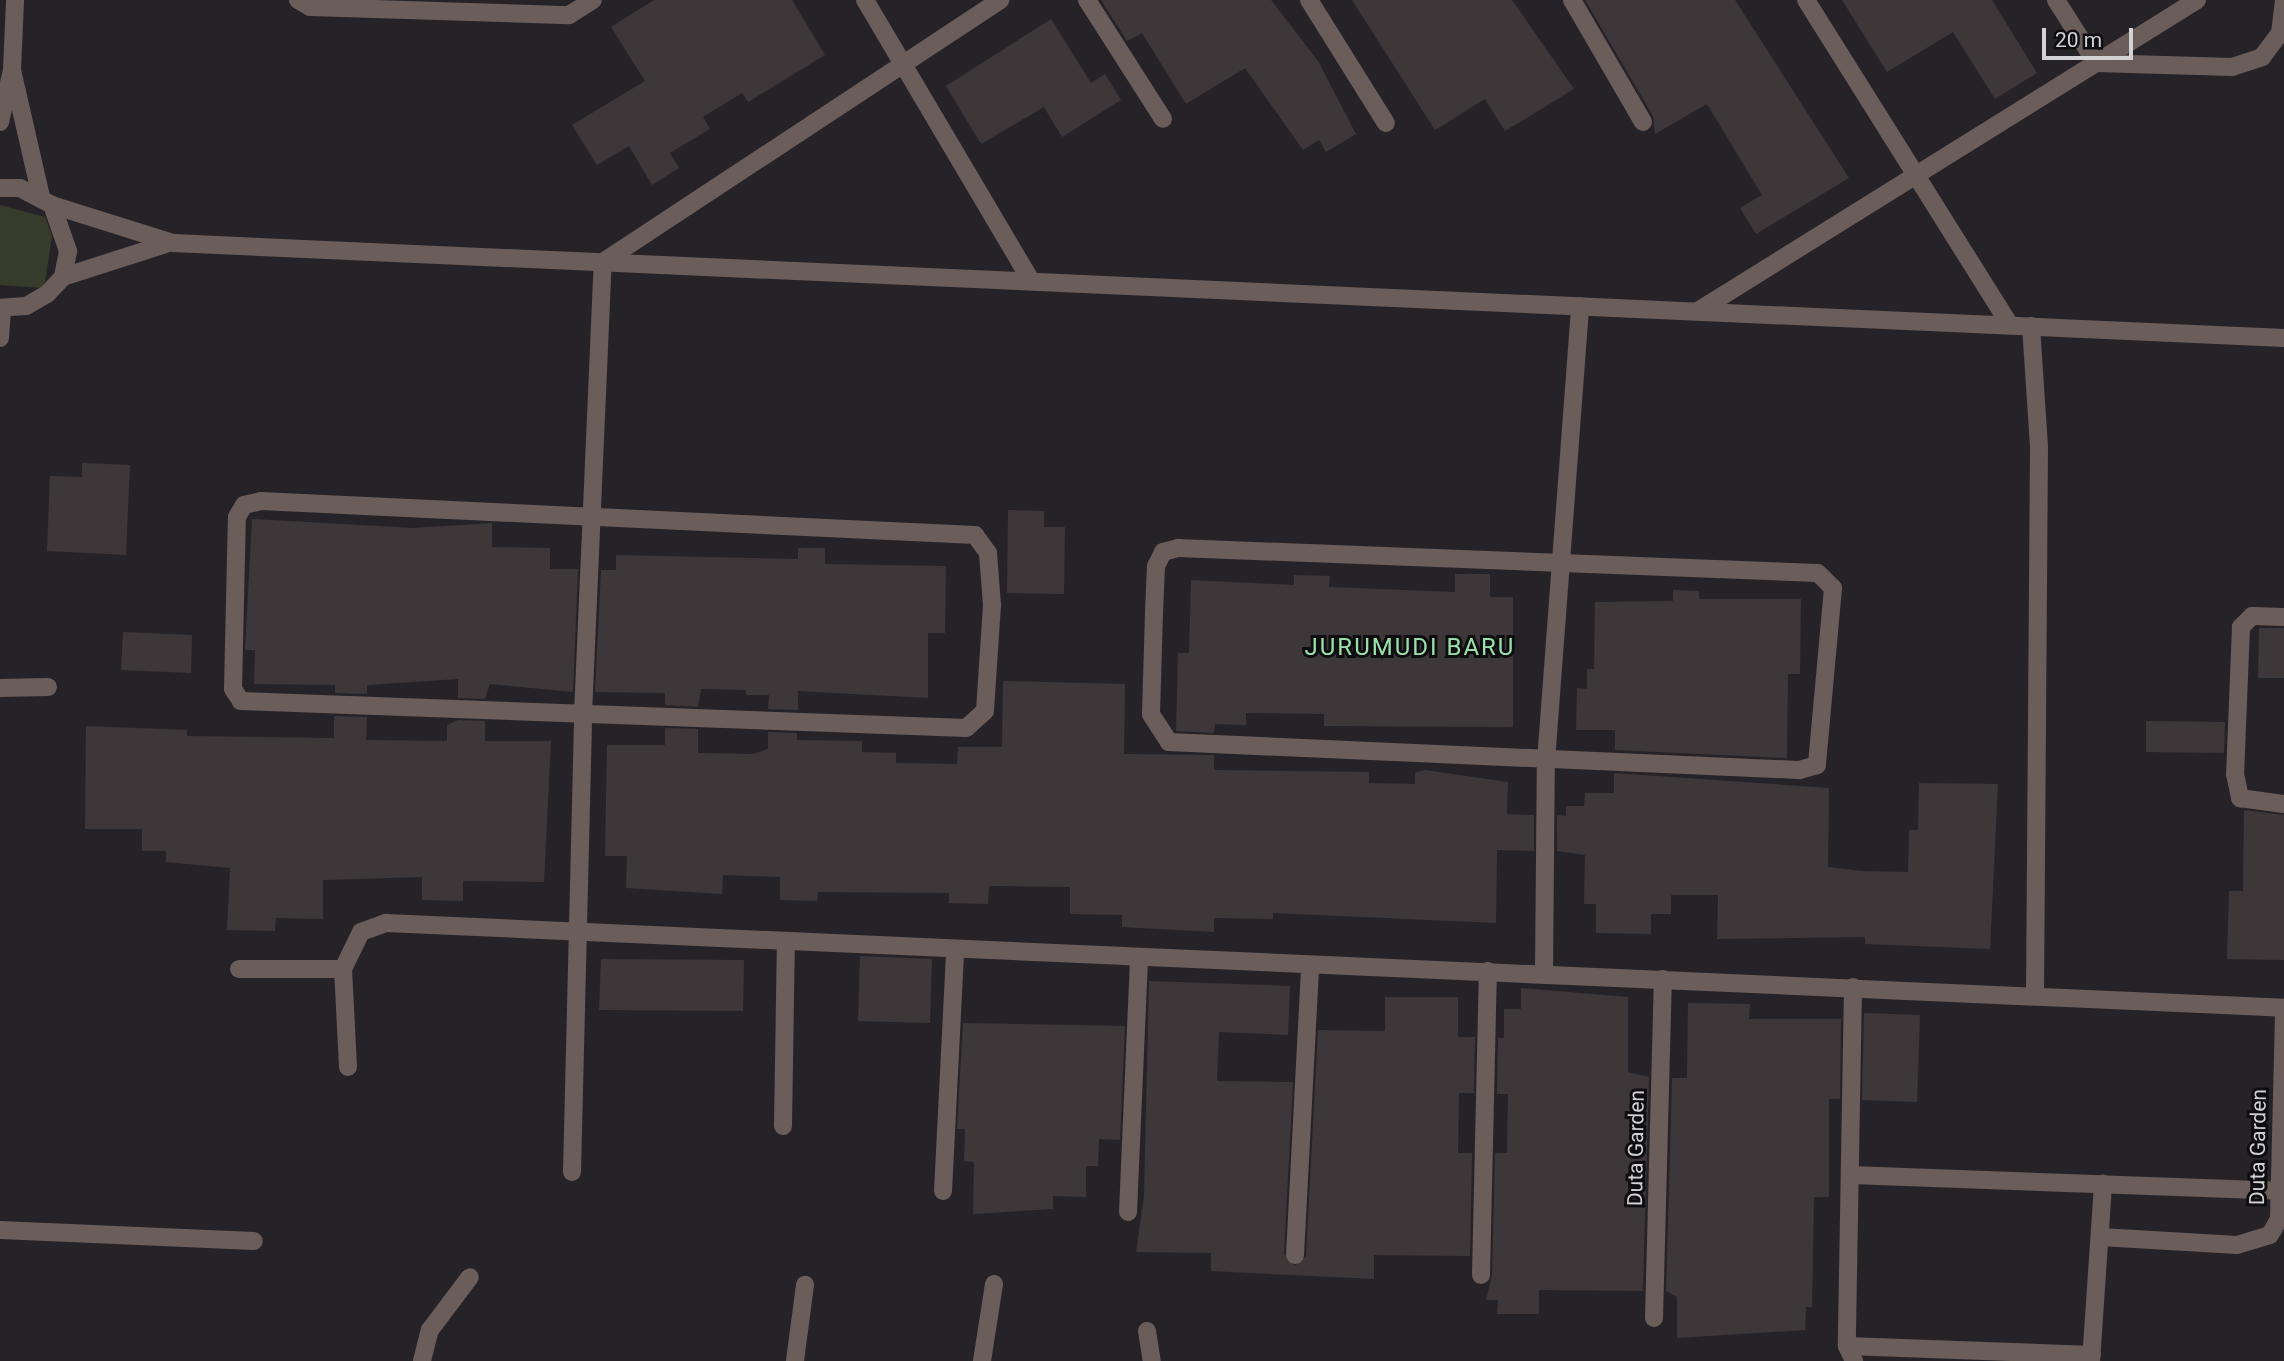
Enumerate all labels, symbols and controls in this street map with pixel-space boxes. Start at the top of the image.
scale bar [2046,14,2137,58]
text: 20 m [2055,28,2102,52]
district label: JURUMUDI BARU [1306,634,1514,662]
street label: Duta Garden [2244,1089,2272,1205]
street label: Duta Garden [1622,1090,1650,1206]

